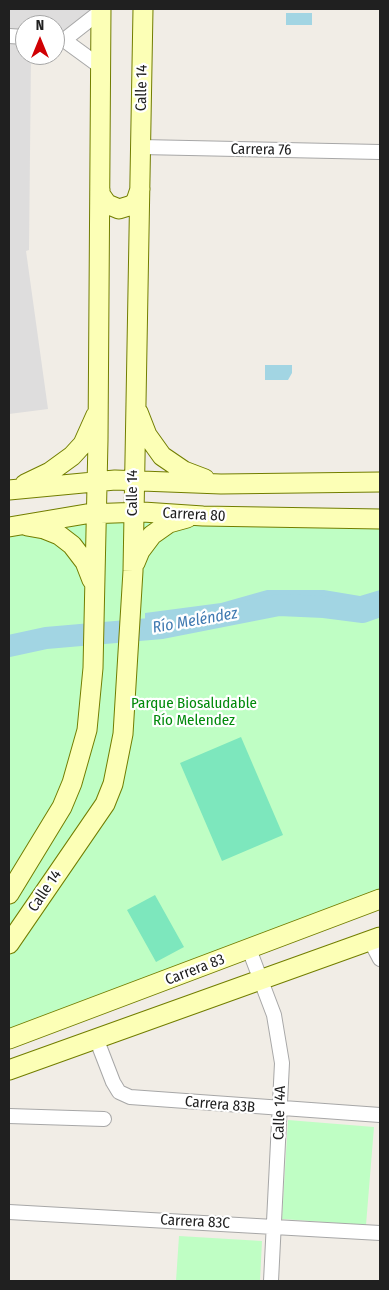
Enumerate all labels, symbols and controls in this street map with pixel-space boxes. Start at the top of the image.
north arrow [15,15,65,65]
text: N [36,17,44,34]
street label: Calle 14 [133,65,151,111]
street label: Carrera 76 [230,140,292,160]
street label: Calle 14 [124,470,142,516]
street label: Carrera 80 [162,504,226,526]
water label: Río Meléndez [151,604,239,638]
park label: Parque Biosaludable Río Melendez [131,695,257,730]
street label: Calle 14 [25,867,65,915]
street label: Carrera 83 [163,950,227,990]
street label: Calle 14A [270,1085,290,1141]
street label: Carrera 83B [184,1093,256,1117]
street label: Carrera 83C [160,1211,230,1233]

